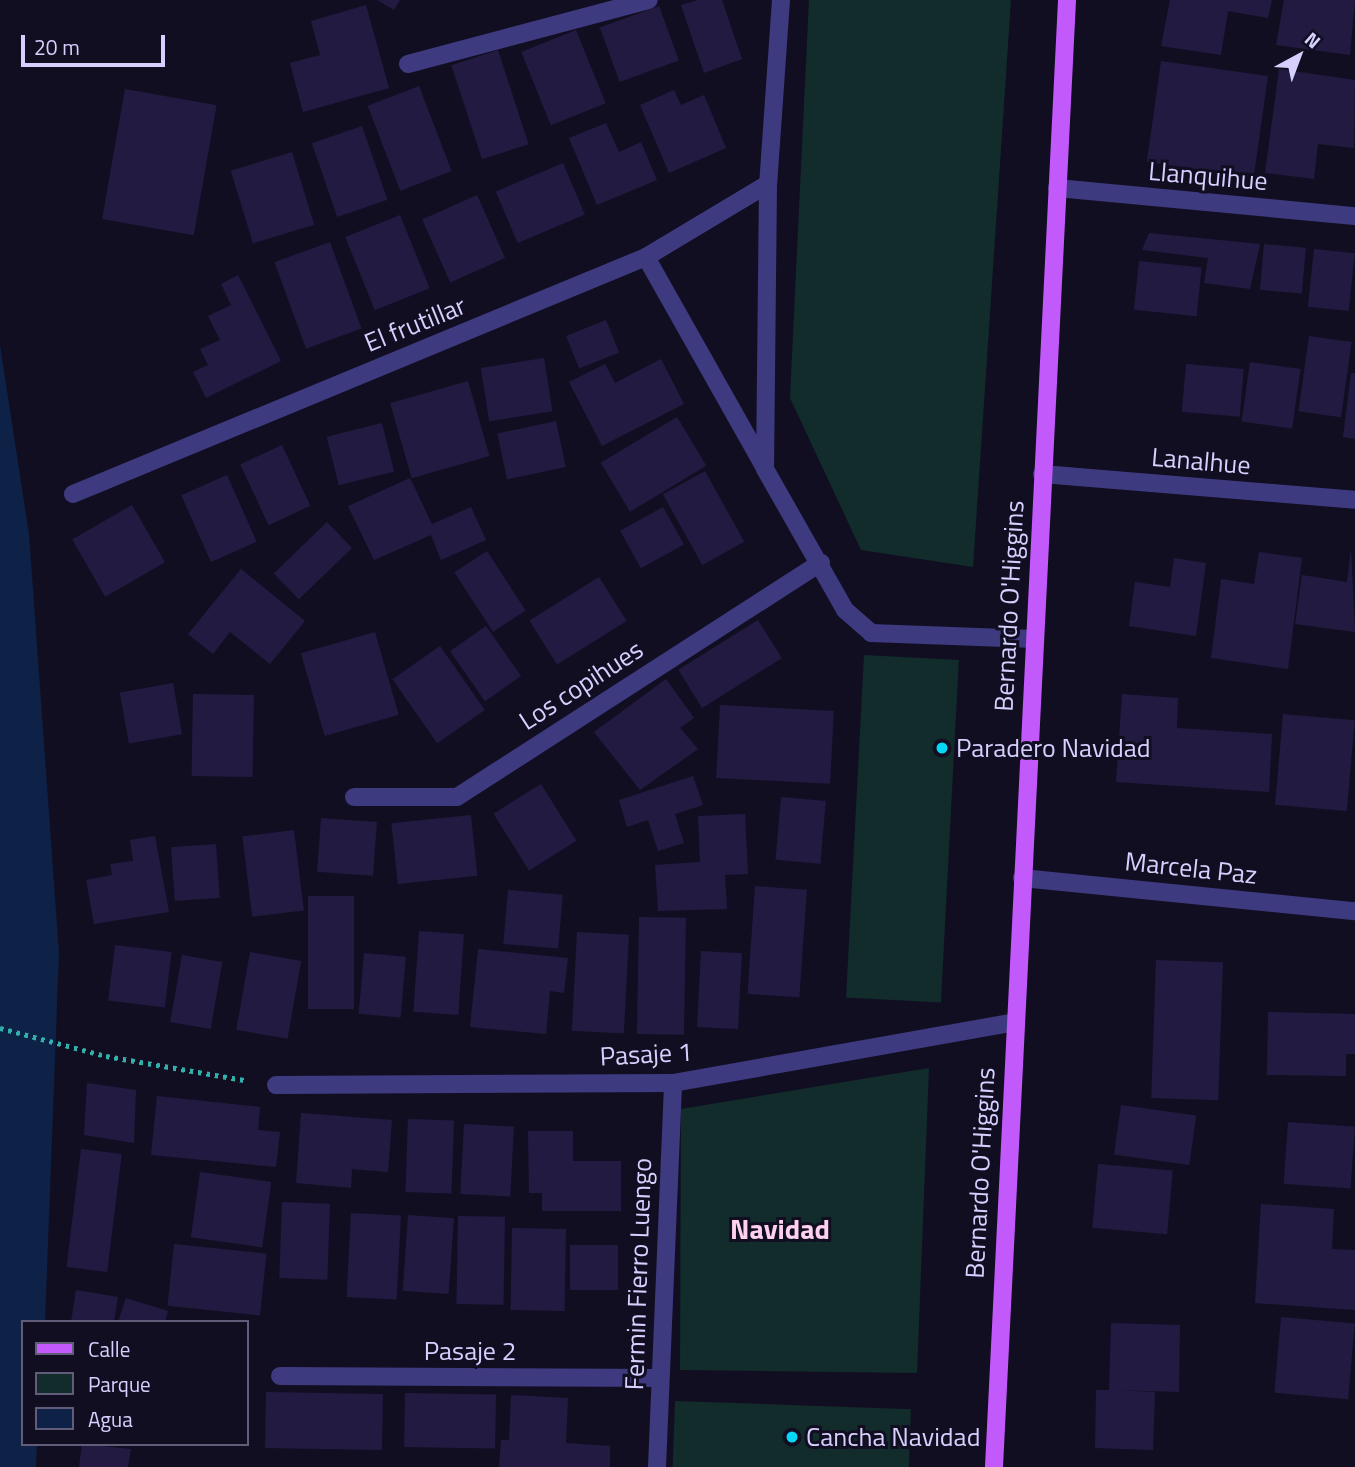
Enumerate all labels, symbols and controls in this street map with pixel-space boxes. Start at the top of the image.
scale bar [24,21,168,65]
north arrow [1264,21,1334,91]
text: N [1299,25,1328,55]
text: 20 m [34,31,80,63]
street label: Llanquihue [1147,155,1269,197]
street label: El frutillar [360,290,470,358]
street label: Lanalhue [1150,441,1252,481]
street label: Bernardo O'Higgins [988,500,1030,712]
street label: Los copihues [513,633,649,737]
place label: Paradero Navidad [956,732,1151,764]
marker: Paradero Navidad [934,740,950,756]
street label: Marcela Paz [1123,846,1259,890]
street label: Pasaje 1 [599,1036,693,1072]
street label: Bernardo O'Higgins [959,1067,1001,1279]
street label: Fermin Fierro Luengo [618,1157,658,1391]
district label: Navidad [730,1212,830,1246]
legend [21,1320,248,1446]
text: Calle [88,1333,130,1365]
street label: Pasaje 2 [424,1335,516,1367]
text: Parque [88,1368,151,1400]
text: Agua [88,1403,133,1435]
place label: Cancha Navidad [806,1421,980,1453]
marker: Cancha Navidad [784,1429,800,1445]

